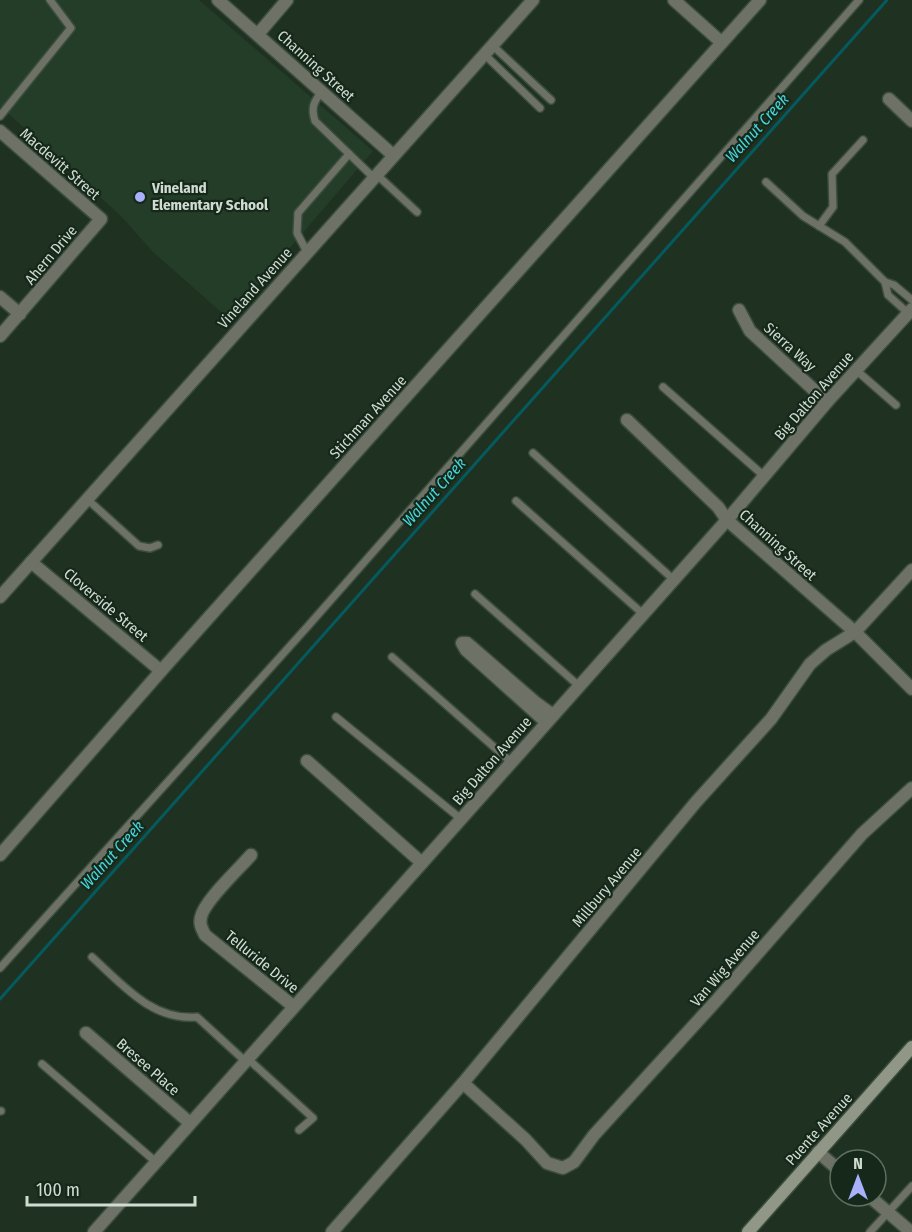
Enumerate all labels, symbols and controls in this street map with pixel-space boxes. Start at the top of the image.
street label: Channing Street [274,27,358,105]
water label: Walnut Creek [721,90,793,166]
street label: Macdevitt Street [16,124,104,204]
place label: Vineland Elementary School [151,179,269,214]
marker: Vineland Elementary School [133,190,147,204]
street label: Ahern Drive [21,222,81,288]
street label: Vineland Avenue [214,244,296,332]
street label: Sierra Way [760,319,820,375]
street label: Big Dalton Avenue [771,348,857,444]
street label: Stichman Avenue [326,372,410,462]
water label: Walnut Creek [398,454,470,530]
street label: Channing Street [736,506,820,584]
street label: Cloverside Street [60,565,152,645]
street label: Big Dalton Avenue [449,713,535,809]
water label: Walnut Creek [76,817,148,893]
street label: Millbury Avenue [568,843,646,931]
street label: Van Wig Avenue [687,926,763,1010]
street label: Telluride Drive [222,927,302,997]
street label: Bresee Place [113,1035,183,1099]
street label: Puente Avenue [782,1089,856,1169]
north arrow [828,1148,888,1208]
text: N [853,1154,863,1173]
scale bar [27,1169,195,1207]
text: 100 m [36,1179,80,1201]

